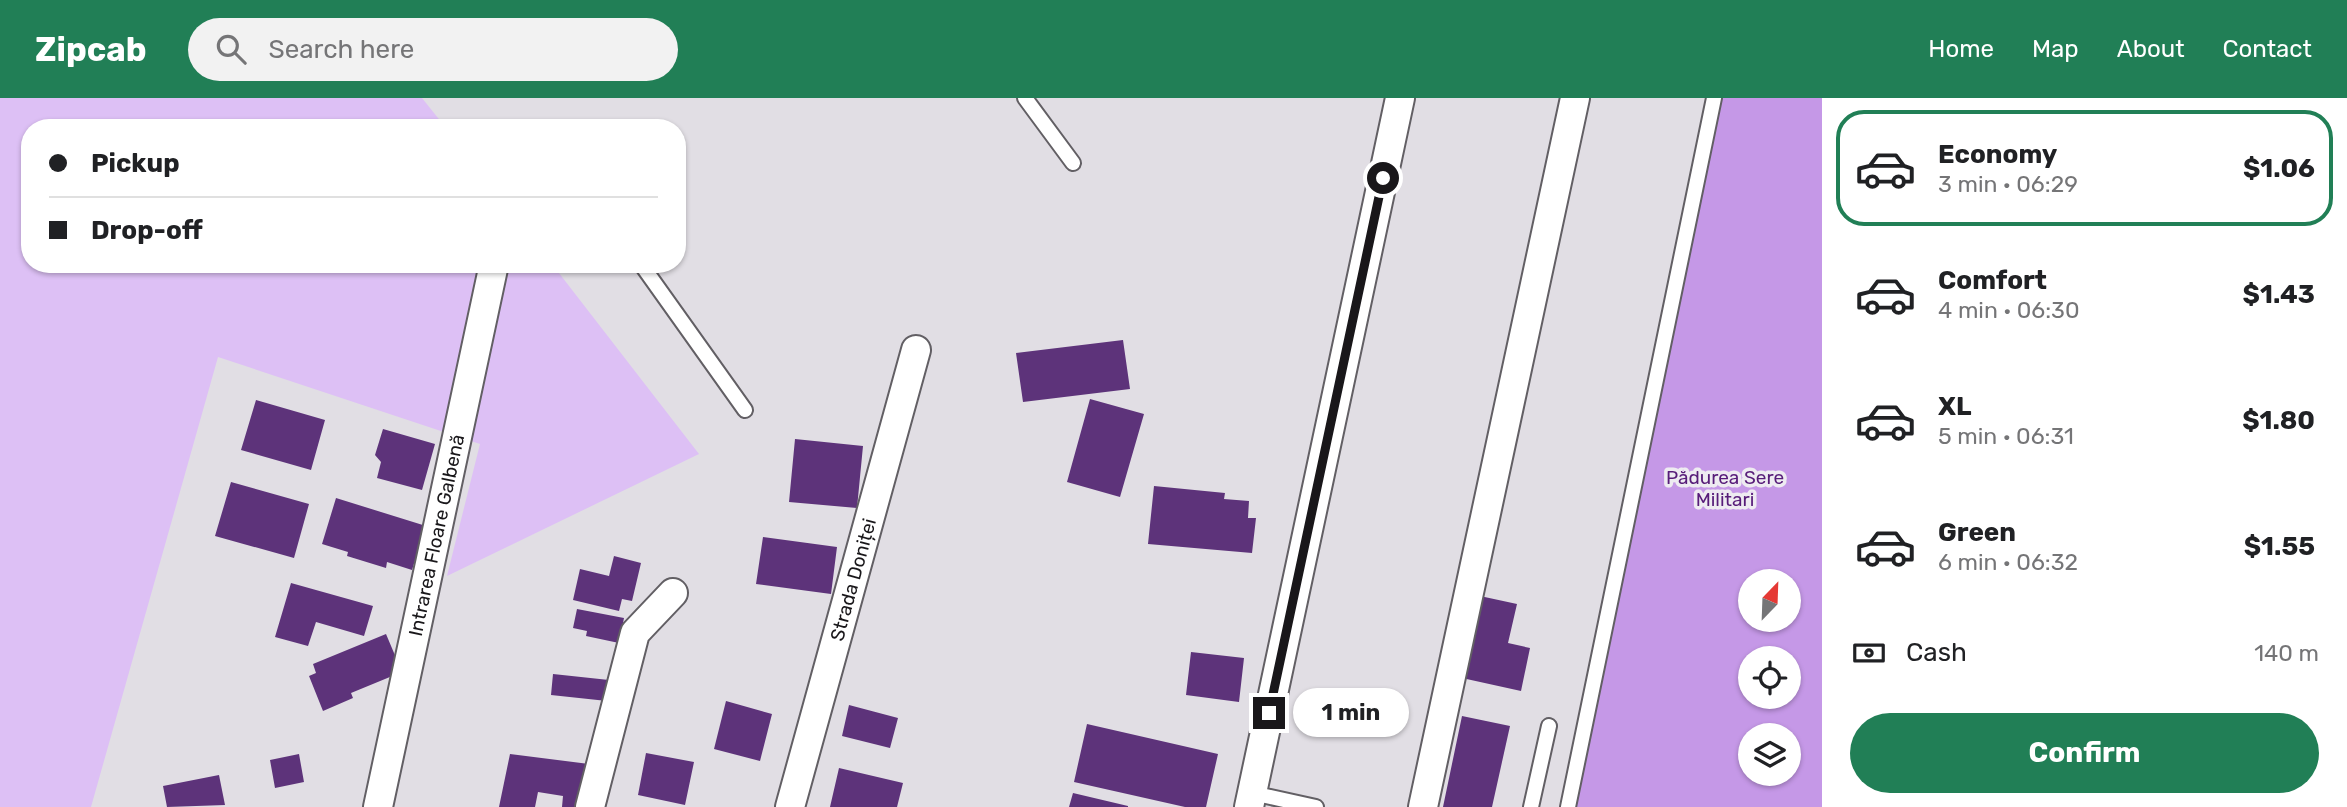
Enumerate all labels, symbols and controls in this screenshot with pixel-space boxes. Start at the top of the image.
search box [188,18,678,81]
text: Zipcab [35,30,146,69]
icon: search [212,30,250,68]
text: Search here [268,34,414,65]
text: Home [1928,35,1994,63]
text: Map [2032,35,2079,63]
text: About [2117,35,2185,63]
text: Contact [2223,35,2312,63]
icon: car [1854,137,1917,200]
text: Economy [1938,139,2057,170]
text: Pickup [91,148,180,179]
text: $1.06 [2243,153,2315,184]
route start [1367,162,1399,194]
text: 3 min · 06:29 [1938,170,2078,198]
text: Drop-off [91,215,203,246]
icon: car [1854,263,1917,326]
text: Comfort [1938,265,2047,296]
text: $1.43 [2243,279,2315,310]
text: 4 min · 06:30 [1938,296,2080,324]
icon: car [1854,389,1917,452]
text: XL [1938,391,1971,422]
text: $1.80 [2242,405,2315,436]
text: 5 min · 06:31 [1938,422,2074,450]
street label: Intrarea Floare Galbenă [403,432,469,638]
park label: Pădurea Sere Militari [1666,466,1784,511]
icon: car [1854,515,1917,578]
street label: Strada Doniței [825,516,881,643]
text: Green [1938,517,2016,548]
text: $1.55 [2244,531,2315,562]
text: 6 min · 06:32 [1938,548,2078,576]
north arrow [1738,569,1801,632]
map controls [1738,569,1801,786]
icon: cash [1850,634,1888,672]
text: Cash [1906,637,1967,668]
text: 140 m [2254,639,2319,667]
button: locate [1738,646,1801,709]
callout: 1 min [1294,688,1409,738]
route end [1253,697,1285,729]
text: 1 min [1322,698,1380,726]
button: Confirm [1850,713,2319,793]
button: layers [1738,723,1801,786]

